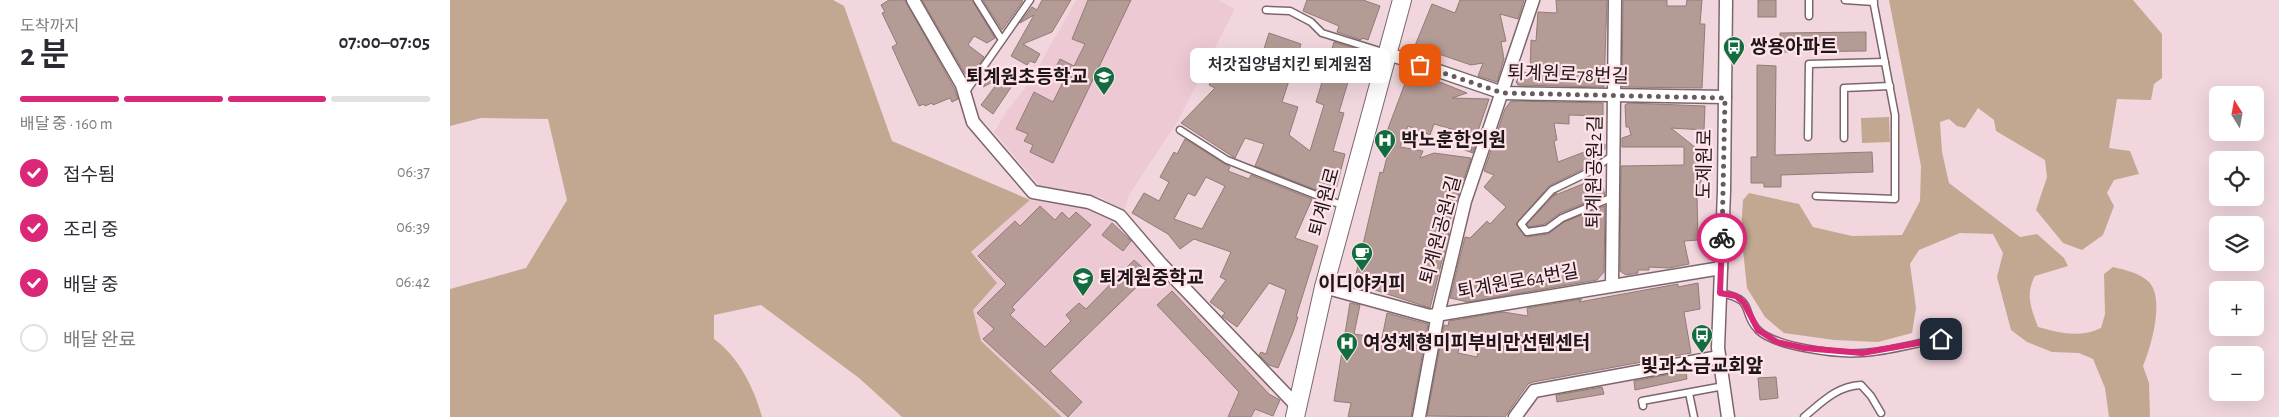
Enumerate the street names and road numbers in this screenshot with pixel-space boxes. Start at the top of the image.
street label: 퇴계원로78번길 [1507,62,1629,87]
street label: 퇴계원공원2길 [1584,115,1605,229]
street label: 도제원로 [1694,129,1715,199]
street label: 퇴계원로 [1306,166,1343,238]
street label: 퇴계원공원1길 [1416,173,1465,286]
street label: 퇴계원로64번길 [1456,261,1580,302]

